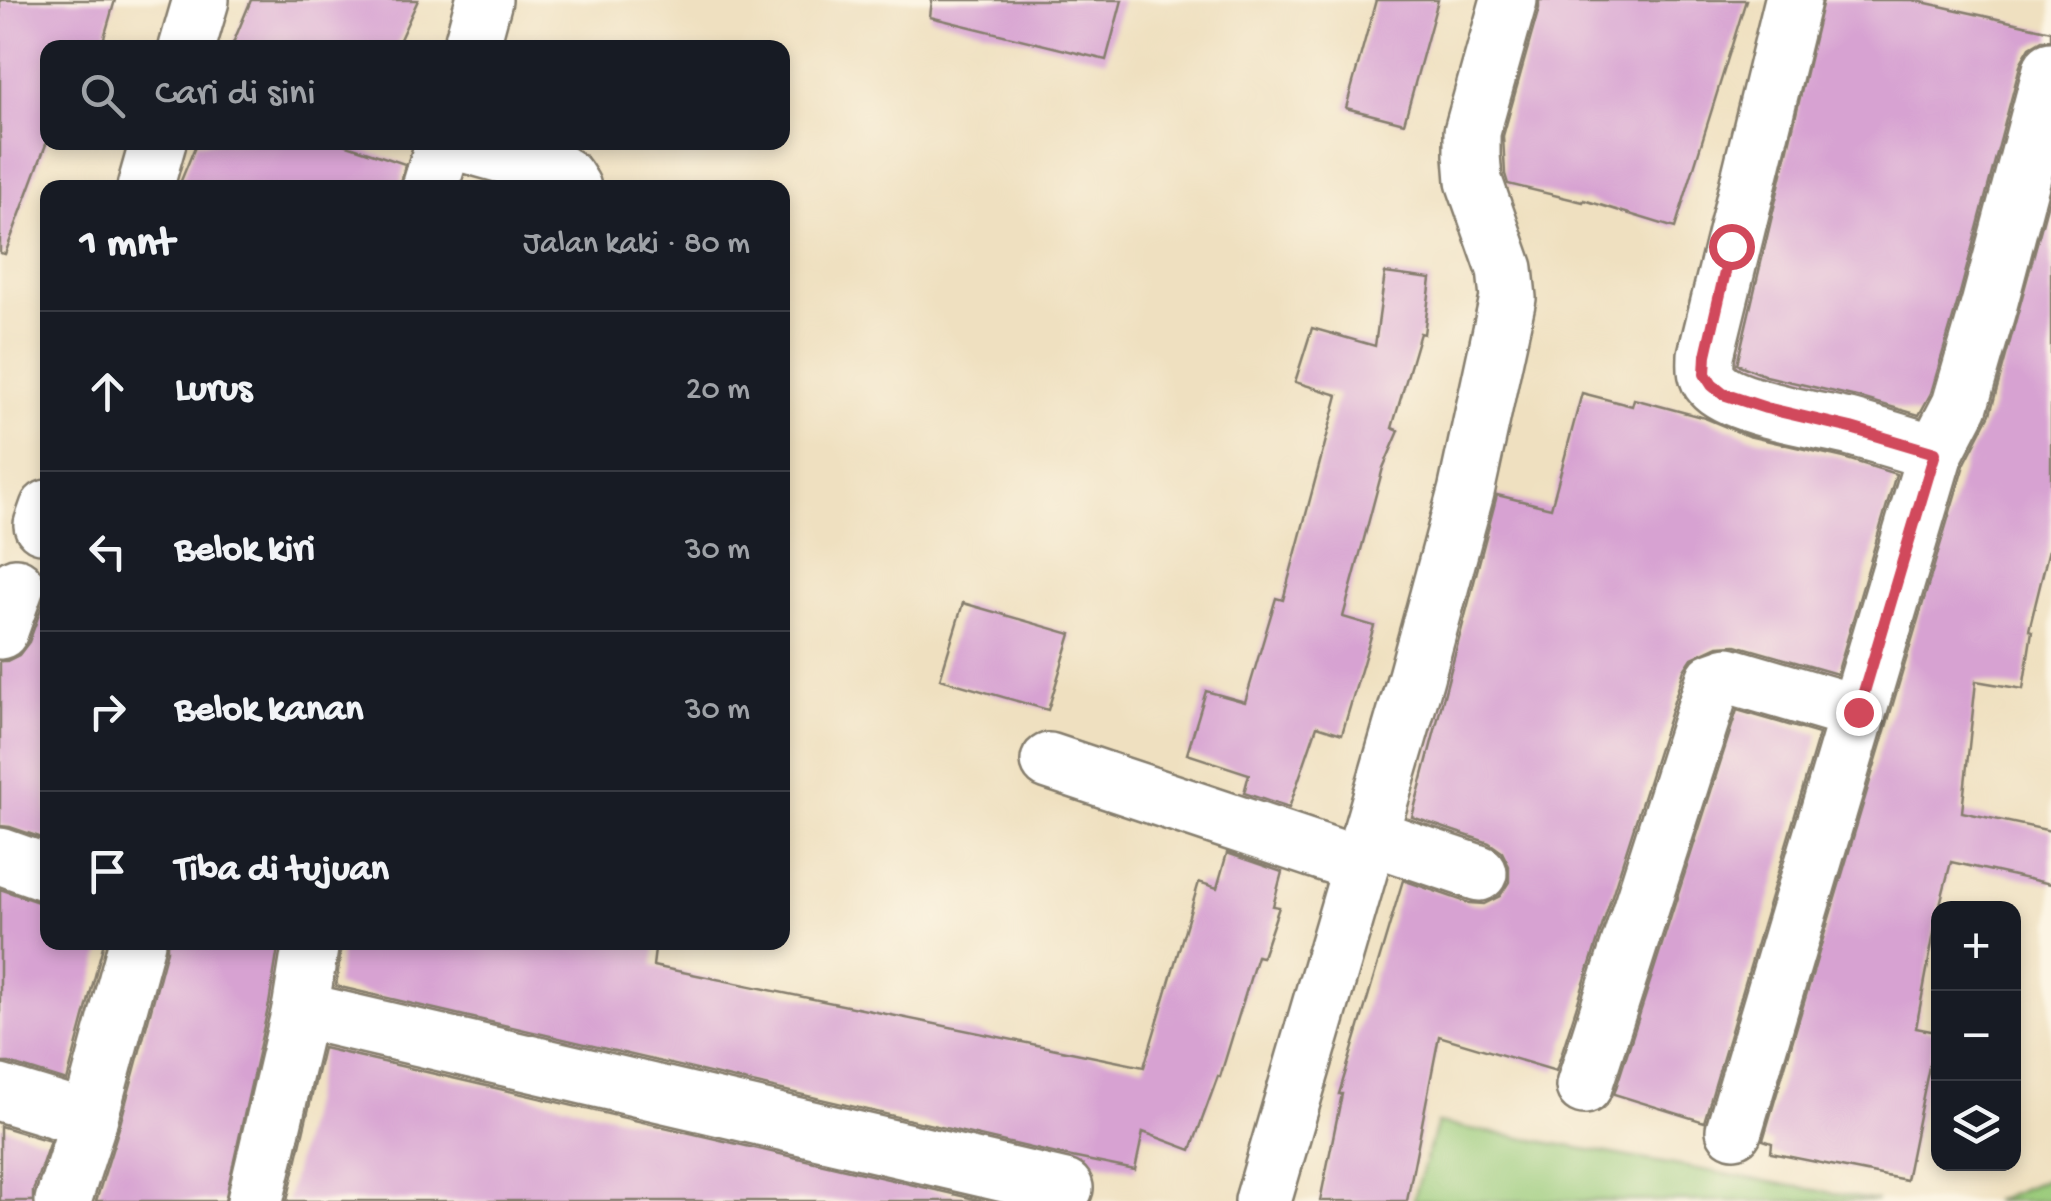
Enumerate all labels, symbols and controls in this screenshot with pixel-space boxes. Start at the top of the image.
search box [40,40,790,150]
icon: search [75,68,130,123]
text: Cari di sini [155,73,315,117]
text: 1 mnt [80,221,174,270]
route start [1709,224,1755,270]
text: Jalan kaki · 80 m [523,226,750,264]
icon: ahead [80,364,135,419]
text: Lurus [175,369,252,413]
text: 20 m [686,372,750,410]
icon: left [80,524,135,579]
text: Belok kiri [175,529,315,573]
text: 30 m [685,532,750,570]
icon: right [80,684,135,739]
text: Belok kanan [175,689,363,733]
route end [1836,690,1882,736]
text: 30 m [685,692,750,730]
icon: arrive [80,844,135,899]
text: Tiba di tujuan [175,849,389,893]
map controls [1931,901,2021,1171]
button: + [1931,901,2021,991]
button: − [1931,991,2021,1081]
button: layers [1931,1081,2021,1171]

